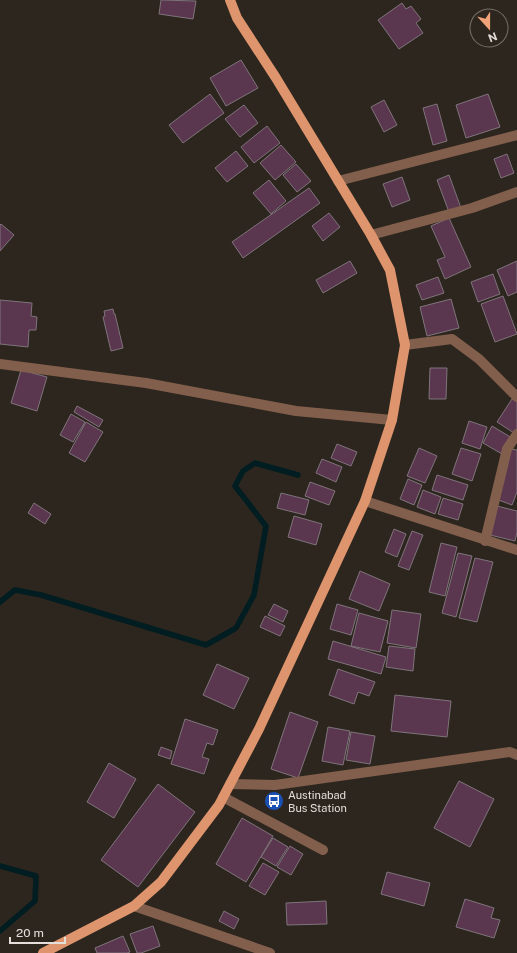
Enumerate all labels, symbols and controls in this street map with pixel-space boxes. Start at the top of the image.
north arrow [469,8,509,48]
text: N [486,30,499,44]
place label: Austinabad Bus Station [288,789,347,814]
bus stop icon: Austinabad Bus Station [263,790,285,812]
scale bar [10,919,65,945]
text: 20 m [16,926,44,940]

